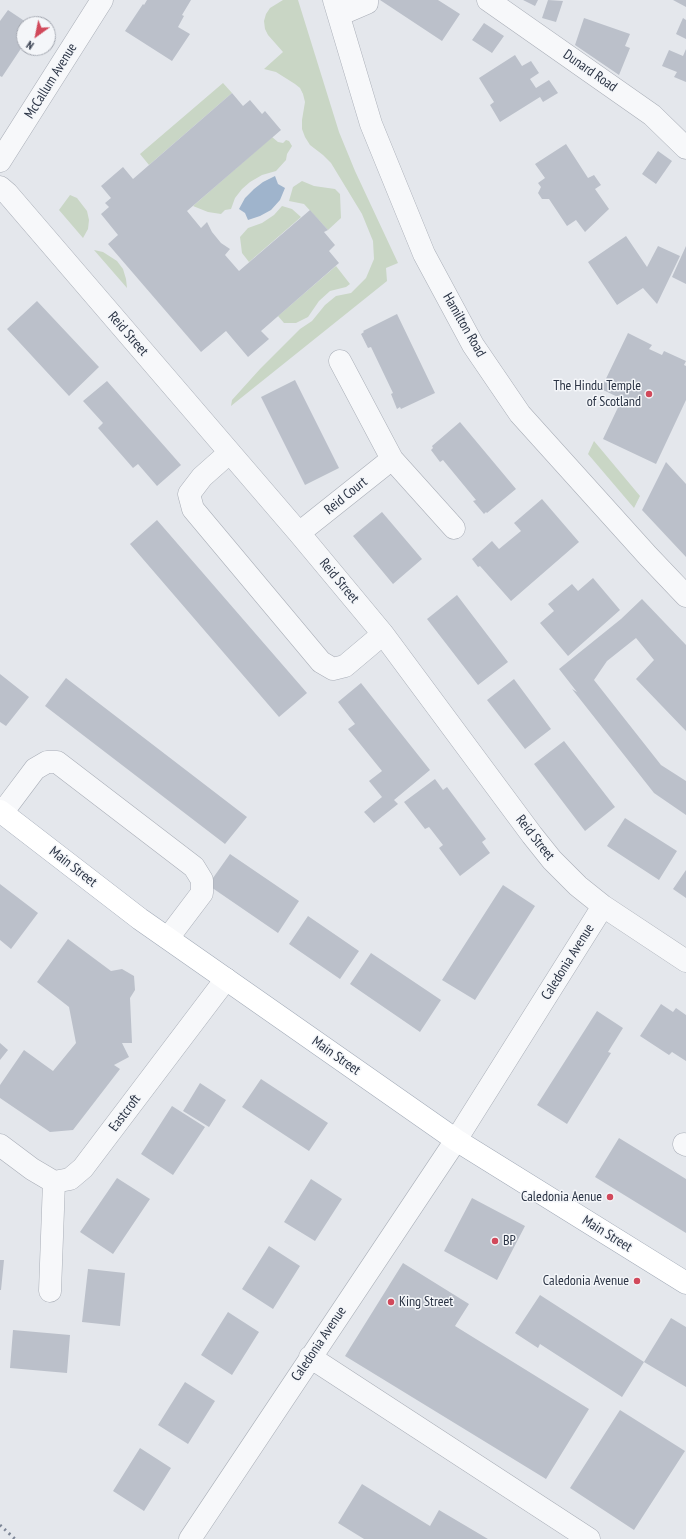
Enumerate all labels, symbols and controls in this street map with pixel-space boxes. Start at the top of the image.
north arrow [16,16,56,56]
text: N [24,38,36,53]
street label: McCallum Avenue [21,40,81,122]
street label: Dunard Road [560,46,620,96]
street label: Hamilton Road [439,290,489,360]
street label: Reid Street [104,308,152,360]
place label: The Hindu Temple of Scotland [553,378,641,410]
marker: The Hindu Temple of Scotland [644,389,654,399]
street label: Reid Court [321,474,371,518]
street label: Reid Street [316,555,362,607]
street label: Reid Street [512,812,558,864]
street label: Main Street [46,843,100,891]
street label: Caledonia Avenue [538,921,598,1003]
street label: Main Street [308,1033,364,1079]
street label: Eastcroft [106,1091,144,1135]
place label: Caledonia Aenue [521,1189,602,1205]
marker: Caledonia Aenue [605,1192,615,1202]
street label: Main Street [579,1212,635,1256]
place label: BP [503,1233,516,1249]
marker: BP [490,1236,500,1246]
place label: Caledonia Avenue [543,1273,629,1289]
marker: Caledonia Avenue [632,1276,642,1286]
place label: King Street [399,1294,453,1310]
marker: King Street [386,1297,396,1307]
street label: Caledonia Avenue [288,1304,350,1384]

